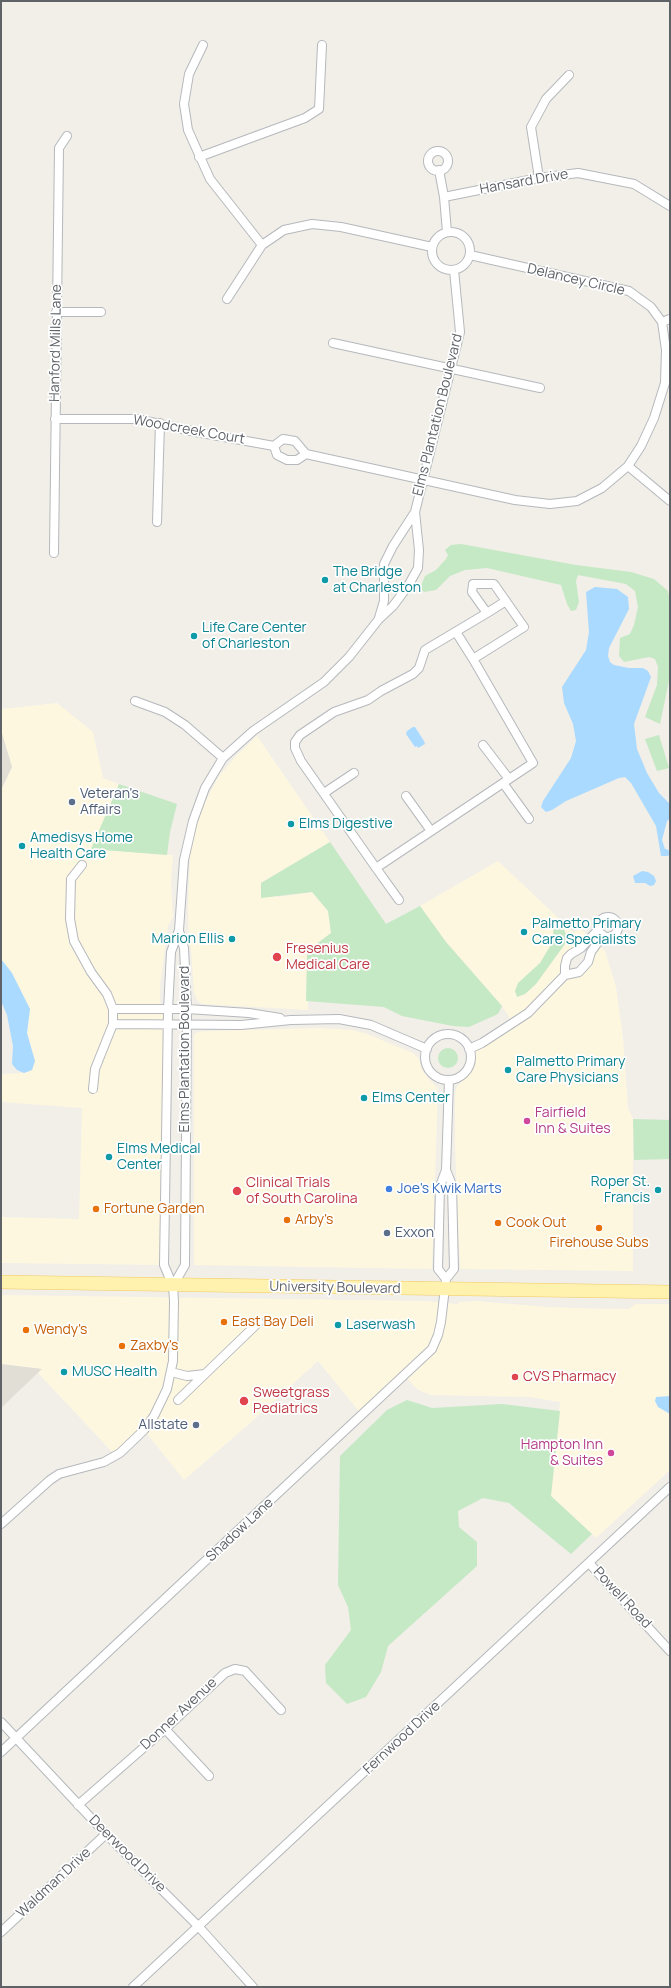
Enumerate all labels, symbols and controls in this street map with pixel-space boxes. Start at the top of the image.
street label: Hansard Drive [478,166,570,198]
street label: Delancey Circle [525,261,627,299]
street label: Hanford Mills Lane [47,284,65,402]
street label: Elms Plantation Boulevard [410,332,466,498]
street label: Woodcreek Court [132,412,246,448]
place label: The Bridge at Charleston [333,564,421,596]
marker: The Bridge at Charleston [320,575,330,585]
place label: Life Care Center of Charleston [202,620,307,652]
marker: Life Care Center of Charleston [189,631,199,641]
place label: Veteran's Affairs [80,786,139,818]
marker: Veteran's Affairs [67,797,77,807]
place label: Elms Digestive [299,816,393,832]
marker: Elms Digestive [286,819,296,829]
place label: Amedisys Home Health Care [30,830,133,862]
marker: Amedisys Home Health Care [17,841,27,851]
place label: Palmetto Primary Care Specialists [532,916,641,948]
marker: Palmetto Primary Care Specialists [519,927,529,937]
place label: Marion Ellis [152,931,224,947]
marker: Marion Ellis [227,934,237,944]
place label: Fresenius Medical Care [286,941,370,974]
marker: Fresenius Medical Care [271,951,283,963]
street label: Elms Plantation Boulevard [177,966,193,1132]
place label: Palmetto Primary Care Physicians [516,1054,625,1086]
marker: Palmetto Primary Care Physicians [503,1065,513,1075]
place label: Elms Center [372,1090,450,1106]
marker: Elms Center [359,1093,369,1103]
place label: Fairfield Inn & Suites [535,1105,611,1138]
marker: Fairfield Inn & Suites [522,1116,532,1126]
place label: Elms Medical Center [117,1141,201,1174]
marker: Elms Medical Center [104,1152,114,1162]
place label: Roper St. Francis [591,1174,650,1206]
place label: Clinical Trials of South Carolina [246,1175,358,1208]
place label: Joe's Kwik Marts [397,1181,502,1197]
marker: Joe's Kwik Marts [384,1184,394,1194]
marker: Clinical Trials of South Carolina [231,1185,243,1197]
marker: Roper St. Francis [653,1185,663,1195]
place label: Fortune Garden [104,1201,204,1217]
marker: Fortune Garden [91,1204,101,1214]
place label: Arby's [295,1212,333,1228]
marker: Arby's [282,1215,292,1225]
place label: Cook Out [506,1215,566,1231]
marker: Cook Out [493,1218,503,1228]
marker: Firehouse Subs [594,1223,604,1233]
place label: Exxon [395,1225,434,1241]
marker: Exxon [382,1228,392,1238]
place label: Firehouse Subs [549,1235,649,1251]
street label: University Boulevard [269,1278,401,1298]
place label: East Bay Deli [232,1314,314,1330]
marker: East Bay Deli [219,1317,229,1327]
place label: Laserwash [346,1317,415,1333]
marker: Laserwash [333,1320,343,1330]
place label: Wendy's [34,1322,87,1338]
marker: Wendy's [21,1325,31,1335]
place label: Zaxby's [130,1338,178,1354]
marker: Zaxby's [117,1341,127,1351]
place label: MUSC Health [72,1364,157,1380]
marker: MUSC Health [59,1367,69,1377]
place label: CVS Pharmacy [523,1369,616,1385]
marker: CVS Pharmacy [510,1372,520,1382]
place label: Sweetgrass Pediatrics [253,1385,330,1418]
marker: Sweetgrass Pediatrics [238,1395,250,1407]
place label: Allstate [138,1417,188,1433]
marker: Allstate [191,1420,201,1430]
place label: Hampton Inn & Suites [521,1437,603,1470]
marker: Hampton Inn & Suites [606,1448,616,1458]
street label: Shadow Lane [203,1495,277,1565]
street label: Powell Road [589,1564,655,1632]
street label: Donner Avenue [137,1674,221,1754]
street label: Fernwood Drive [360,1698,444,1778]
street label: Deerwood Drive [85,1812,169,1896]
street label: Waldman Drive [13,1844,95,1922]

